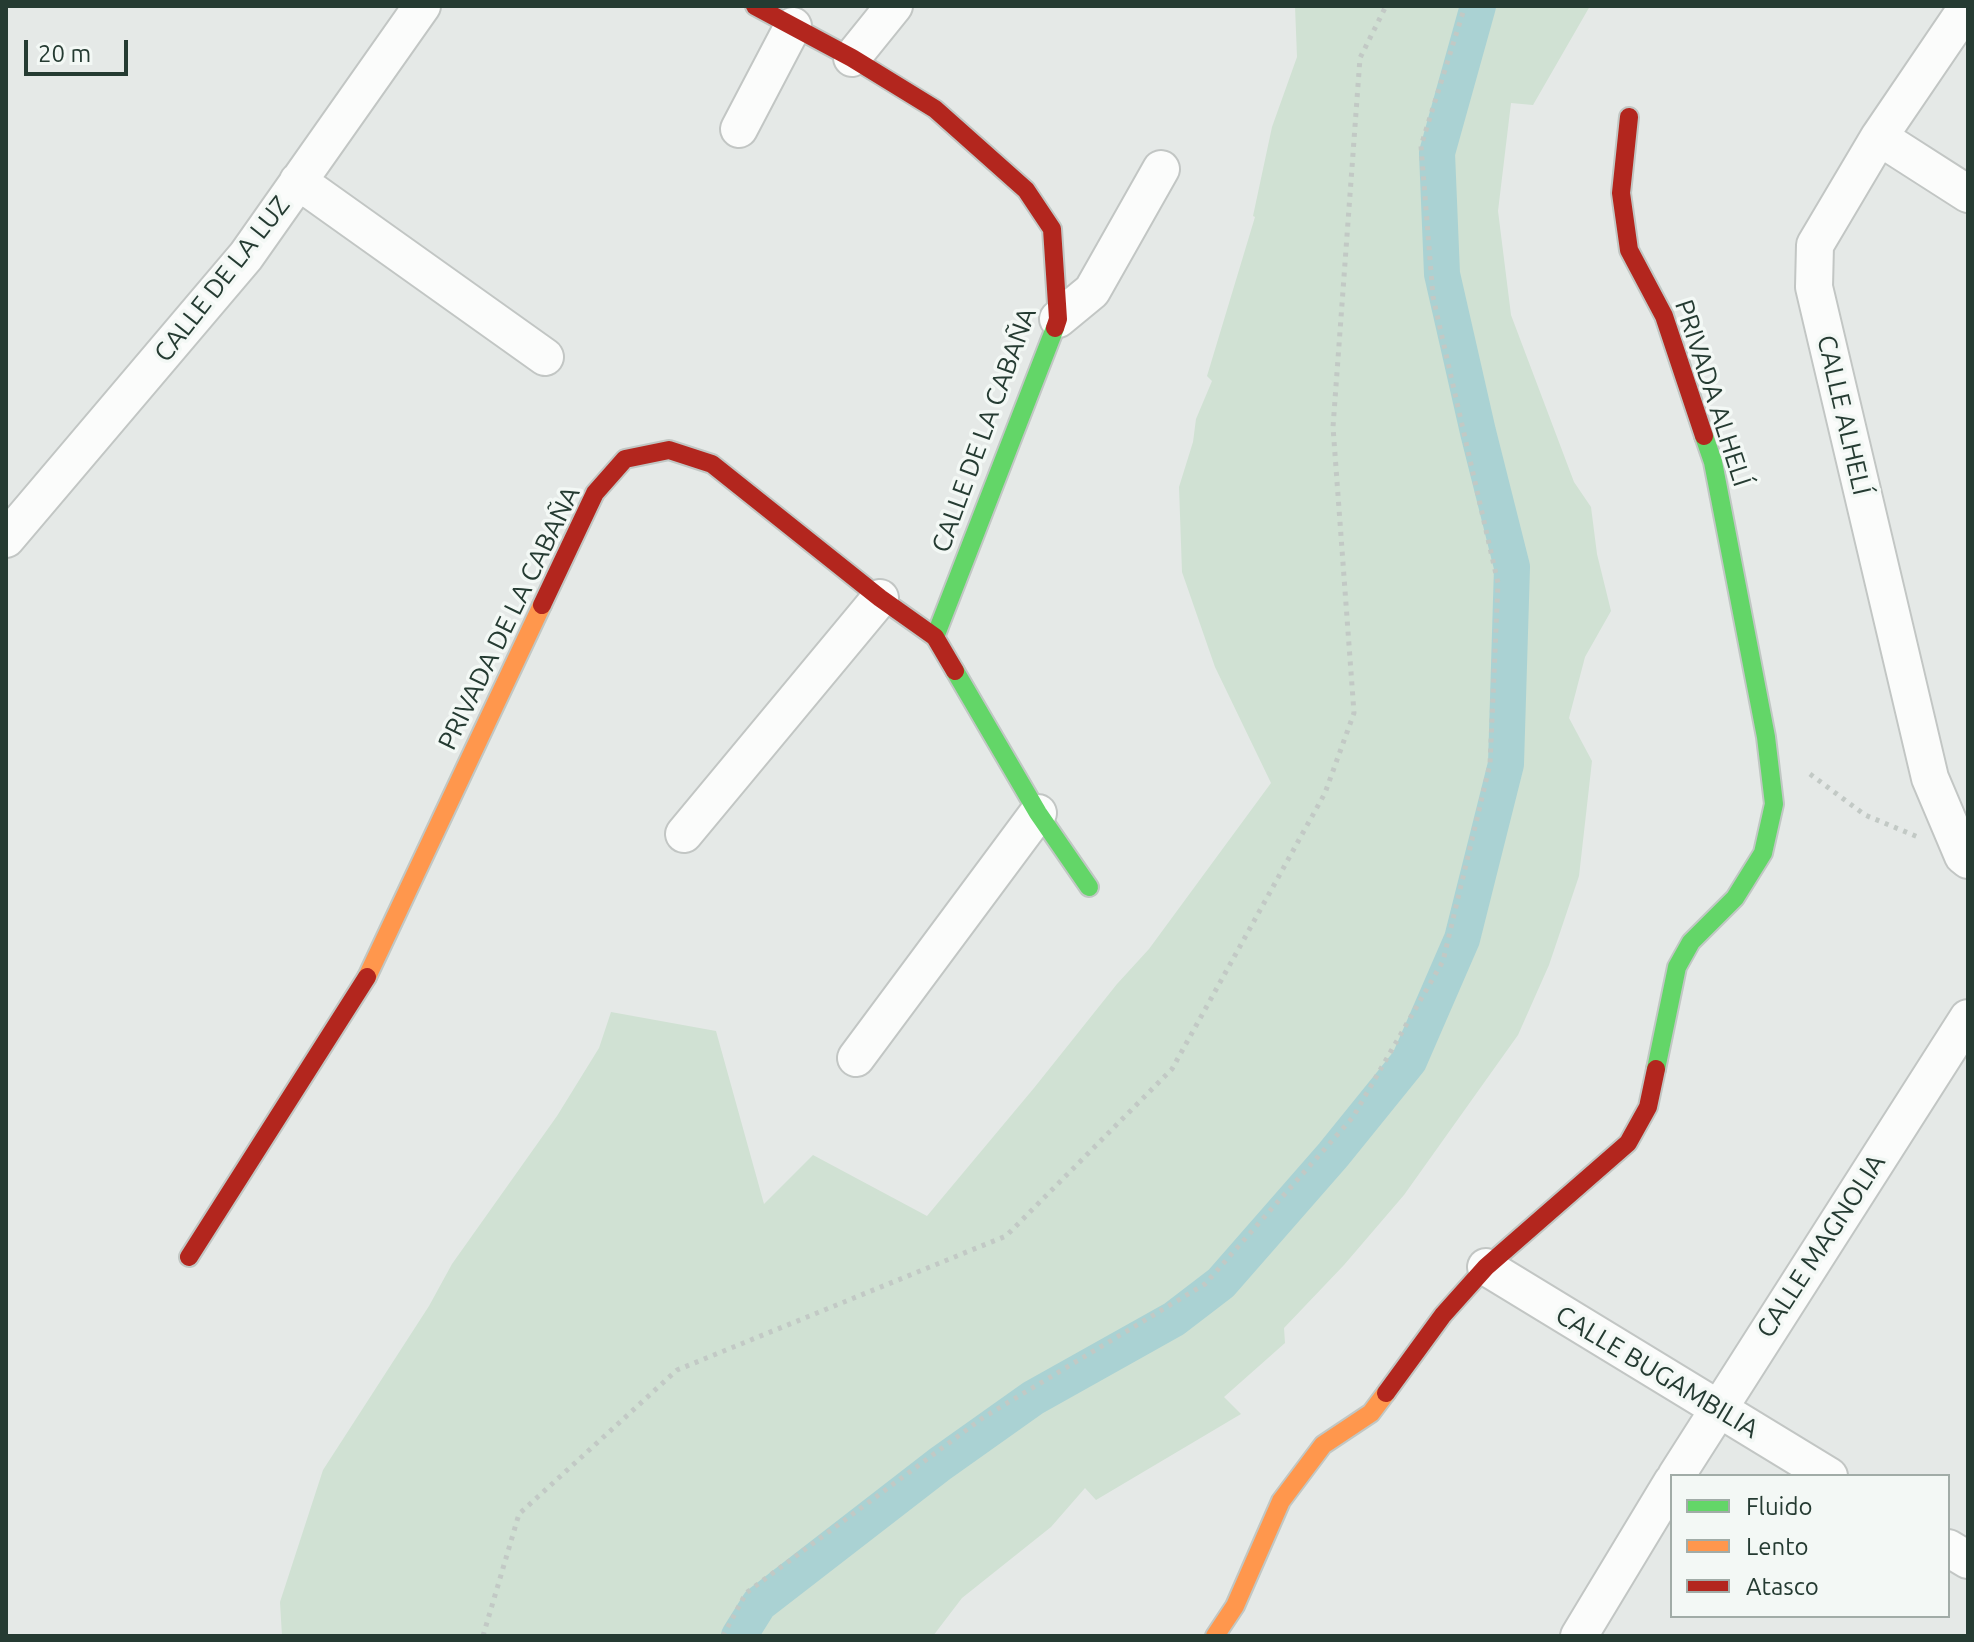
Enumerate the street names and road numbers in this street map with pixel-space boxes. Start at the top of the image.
street label: CALLE DE LA LUZ [148,190,296,368]
street label: PRIVADA ALHELÍ [1668,296,1758,490]
street label: CALLE DE LA CABAÑA [925,303,1043,557]
street label: CALLE ALHELÍ [1810,332,1878,498]
street label: PRIVADA DE LA CABAÑA [432,481,586,755]
street label: CALLE MAGNOLIA [1750,1148,1892,1344]
street label: CALLE BUGAMBILIA [1550,1299,1764,1445]

